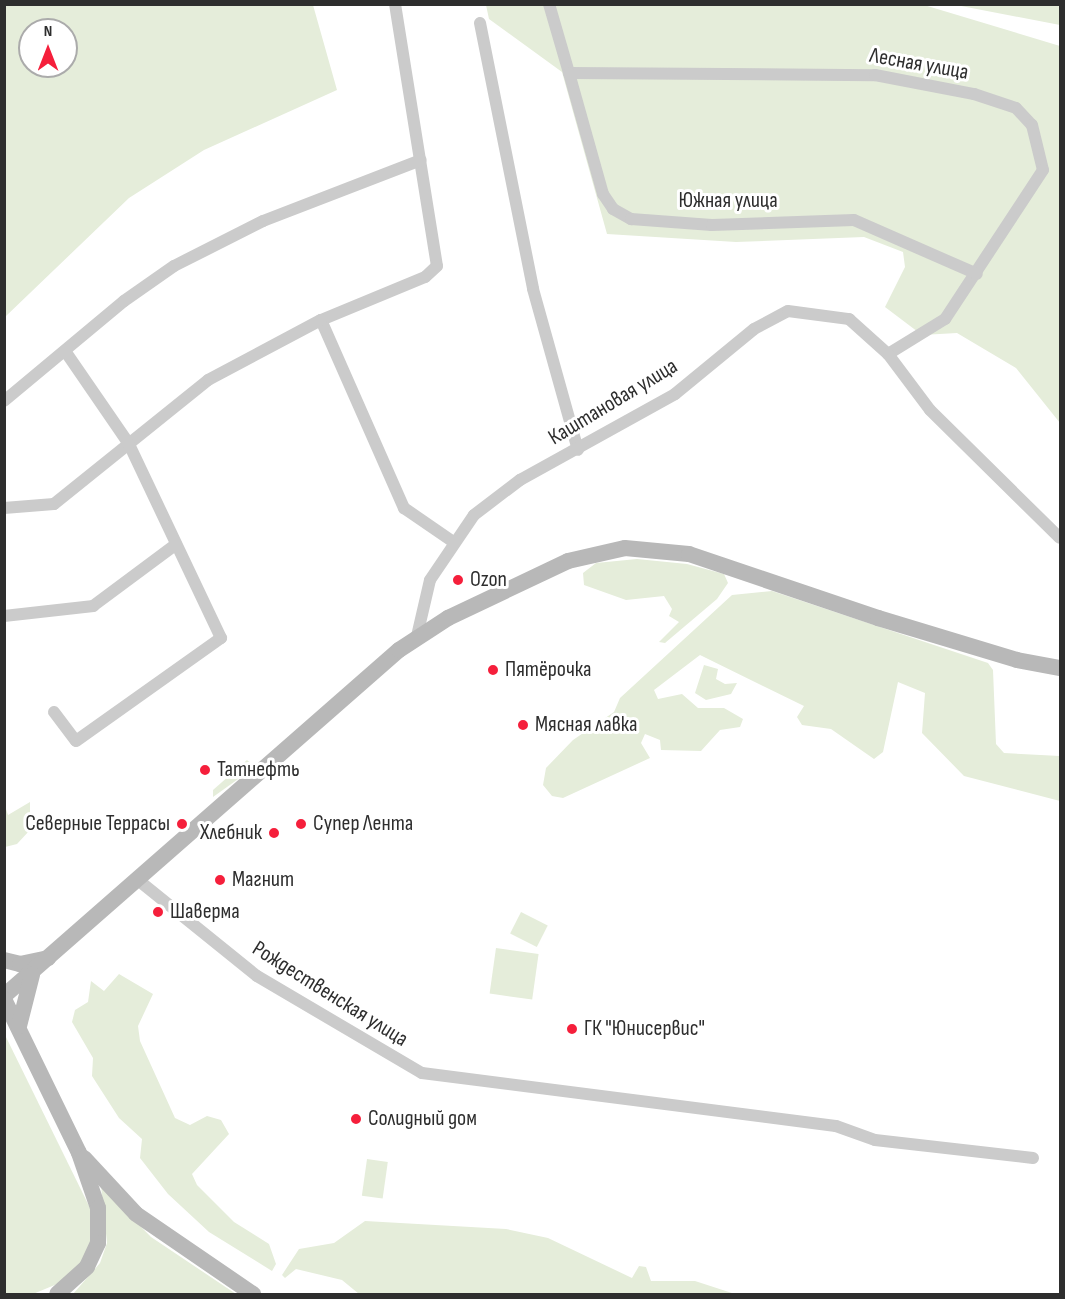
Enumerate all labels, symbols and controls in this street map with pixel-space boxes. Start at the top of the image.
north arrow [18,18,78,78]
text: N [44,22,52,41]
street label: Лесная улица [868,42,970,86]
street label: Южная улица [678,188,778,214]
street label: Каштановая улица [544,353,682,451]
place label: Ozon [470,567,507,593]
marker: Ozon [451,573,465,587]
place label: Пятёрочка [505,657,592,683]
marker: Пятёрочка [486,663,500,677]
place label: Мясная лавка [535,712,637,738]
marker: Мясная лавка [516,718,530,732]
place label: Татнефть [217,757,300,783]
marker: Татнефть [198,763,212,777]
place label: Северные Террасы [25,811,170,837]
place label: Супер Лента [313,811,413,837]
marker: Северные Террасы [175,817,189,831]
marker: Супер Лента [294,817,308,831]
place label: Хлебник [200,820,262,846]
marker: Хлебник [267,826,281,840]
place label: Магнит [232,867,294,893]
marker: Магнит [213,873,227,887]
place label: Шаверма [170,899,240,925]
marker: Шаверма [151,905,165,919]
street label: Рождественская улица [247,935,413,1053]
place label: ГК "Юнисервис" [584,1016,705,1042]
marker: ГК "Юнисервис" [565,1022,579,1036]
place label: Солидный дом [368,1106,477,1132]
marker: Солидный дом [349,1112,363,1126]

